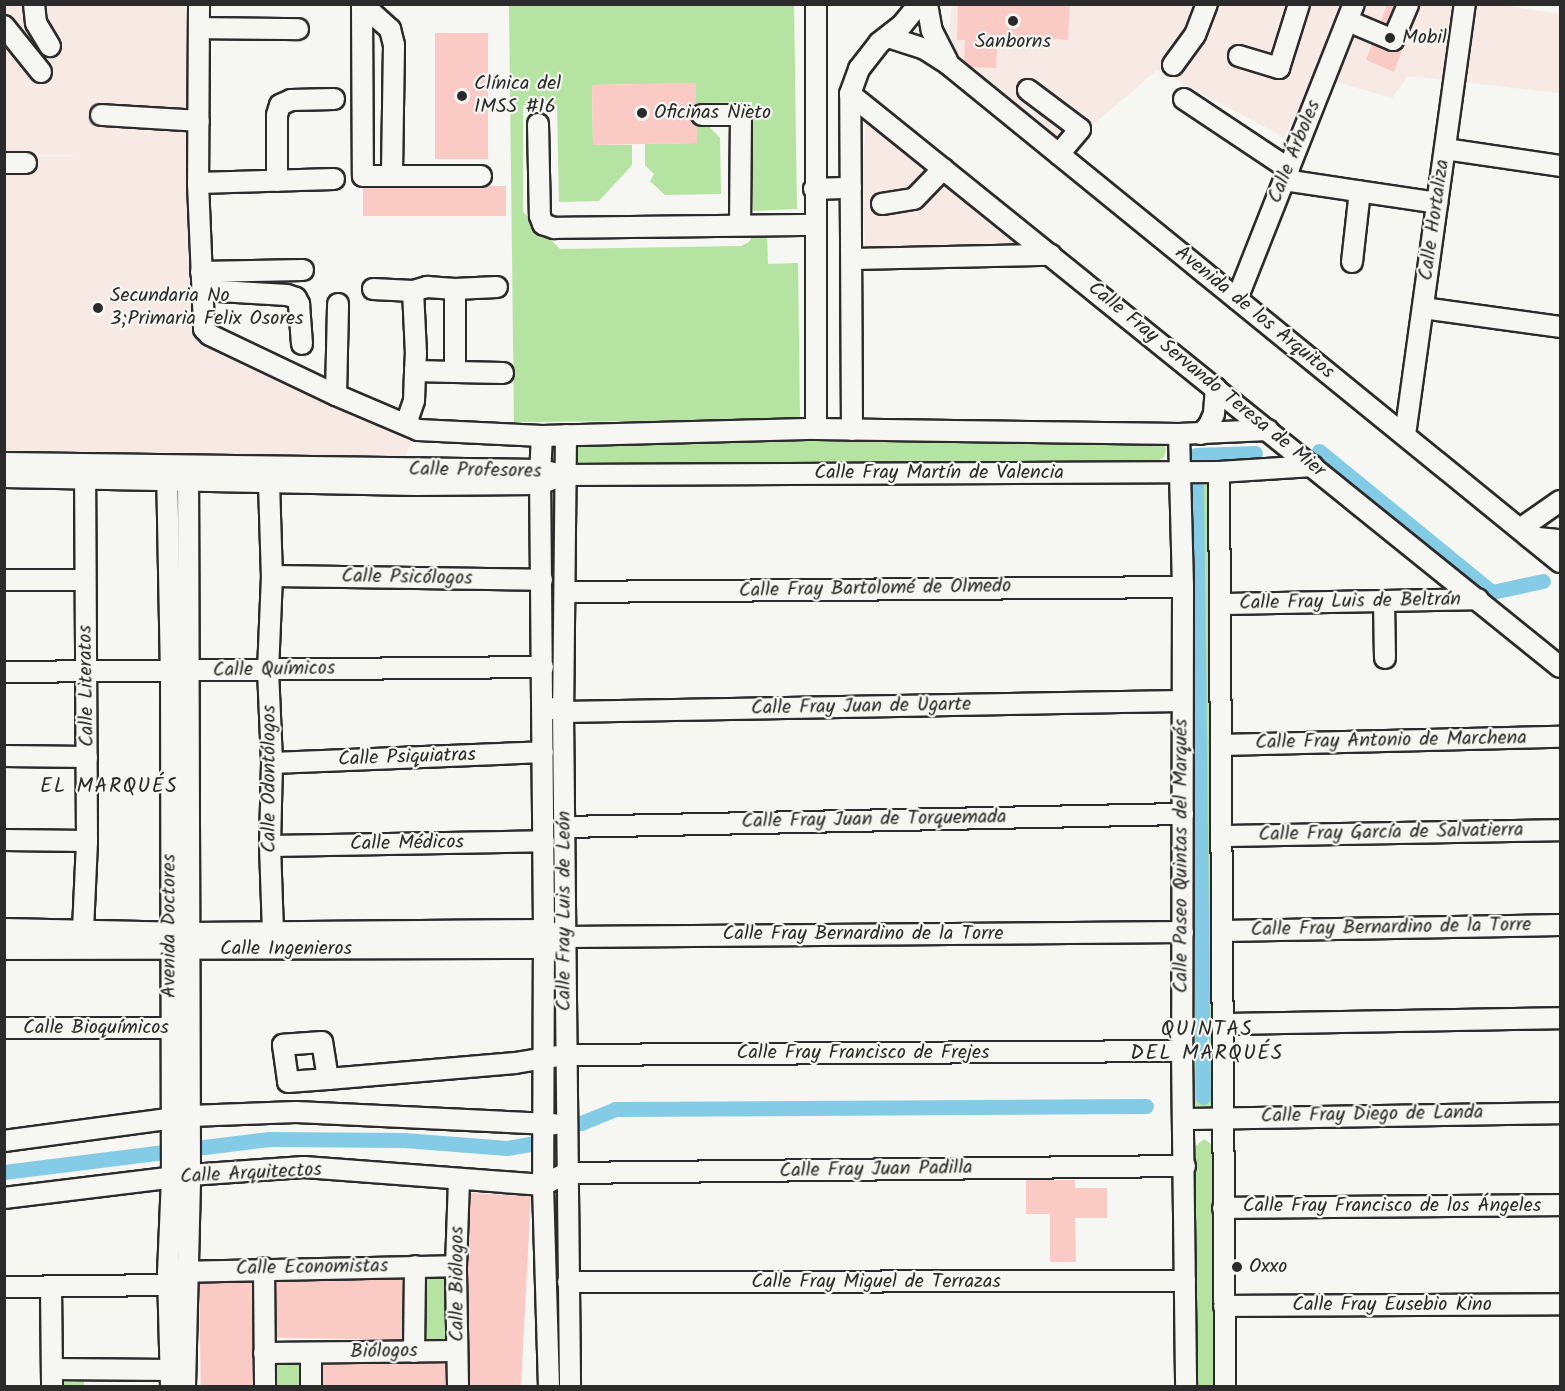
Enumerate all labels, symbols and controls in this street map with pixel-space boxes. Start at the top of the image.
marker: Sanborns [1006,14,1020,28]
place label: Mobil [1402,26,1447,50]
place label: Sanborns [975,30,1051,54]
marker: Mobil [1383,31,1397,45]
place label: Clínica del IMSS #16 [474,72,561,119]
marker: Clínica del IMSS #16 [455,89,469,103]
street label: Calle Árboles [1263,97,1327,207]
place label: Oficinas Nieto [654,101,771,125]
marker: Oficinas Nieto [635,106,649,120]
street label: Calle Hortaliza [1415,158,1455,282]
street label: Avenida de los Arquitos [1170,241,1338,385]
street label: Calle Fray Servando Teresa de Mier [1083,277,1329,483]
place label: Secundaria No 3;Primaria Felix Osores [110,284,304,331]
marker: Secundaria No 3;Primaria Felix Osores [91,301,105,315]
street label: Calle Profesores [408,458,542,484]
street label: Calle Fray Martín de Valencia [814,461,1064,485]
street label: Calle Psicólogos [341,565,473,591]
street label: Calle Fray Bartolomé de Olmedo [739,575,1011,603]
street label: Calle Fray Luis de Beltrán [1239,588,1461,616]
street label: Calle Literatos [74,625,100,747]
street label: Calle Químicos [213,657,335,683]
street label: Calle Fray Juan de Ugarte [751,693,971,721]
street label: Calle Odontólogos [258,705,282,853]
street label: Calle Paseo Quintas del Marqués [1170,719,1194,993]
street label: Calle Fray Antonio de Marchena [1255,727,1527,755]
street label: Calle Psiquiatras [338,744,476,772]
district label: EL MARQUÉS [40,774,178,800]
street label: Calle Fray Juan de Torquemada [741,806,1007,834]
street label: Calle Fray Luis de León [553,811,577,1011]
street label: Calle Fray García de Salvatierra [1258,819,1524,847]
street label: Calle Médicos [350,831,464,857]
street label: Avenida Doctores [158,854,182,998]
street label: Calle Fray Bernardino de la Torre [1250,914,1532,942]
street label: Calle Fray Bernardino de la Torre [723,922,1003,946]
street label: Calle Ingenieros [220,937,352,961]
street label: Calle Bioquímicos [23,1016,169,1040]
district label: QUINTAS DEL MARQUÉS [1130,1017,1284,1067]
street label: Calle Fray Francisco de Frejes [737,1041,989,1065]
street label: Calle Fray Diego de Landa [1261,1101,1483,1129]
street label: Calle Fray Juan Padilla [779,1156,973,1184]
street label: Calle Arquitectos [180,1158,322,1190]
street label: Calle Fray Francisco de los Ángeles [1243,1194,1541,1218]
street label: Calle Biólogos [446,1226,470,1342]
street label: Calle Economistas [236,1255,388,1281]
place label: Oxxo [1249,1255,1287,1279]
marker: Oxxo [1230,1260,1244,1274]
street label: Calle Fray Miguel de Terrazas [751,1270,1001,1294]
street label: Calle Fray Eusebio Kino [1292,1293,1492,1317]
street label: Biólogos [350,1339,418,1365]

